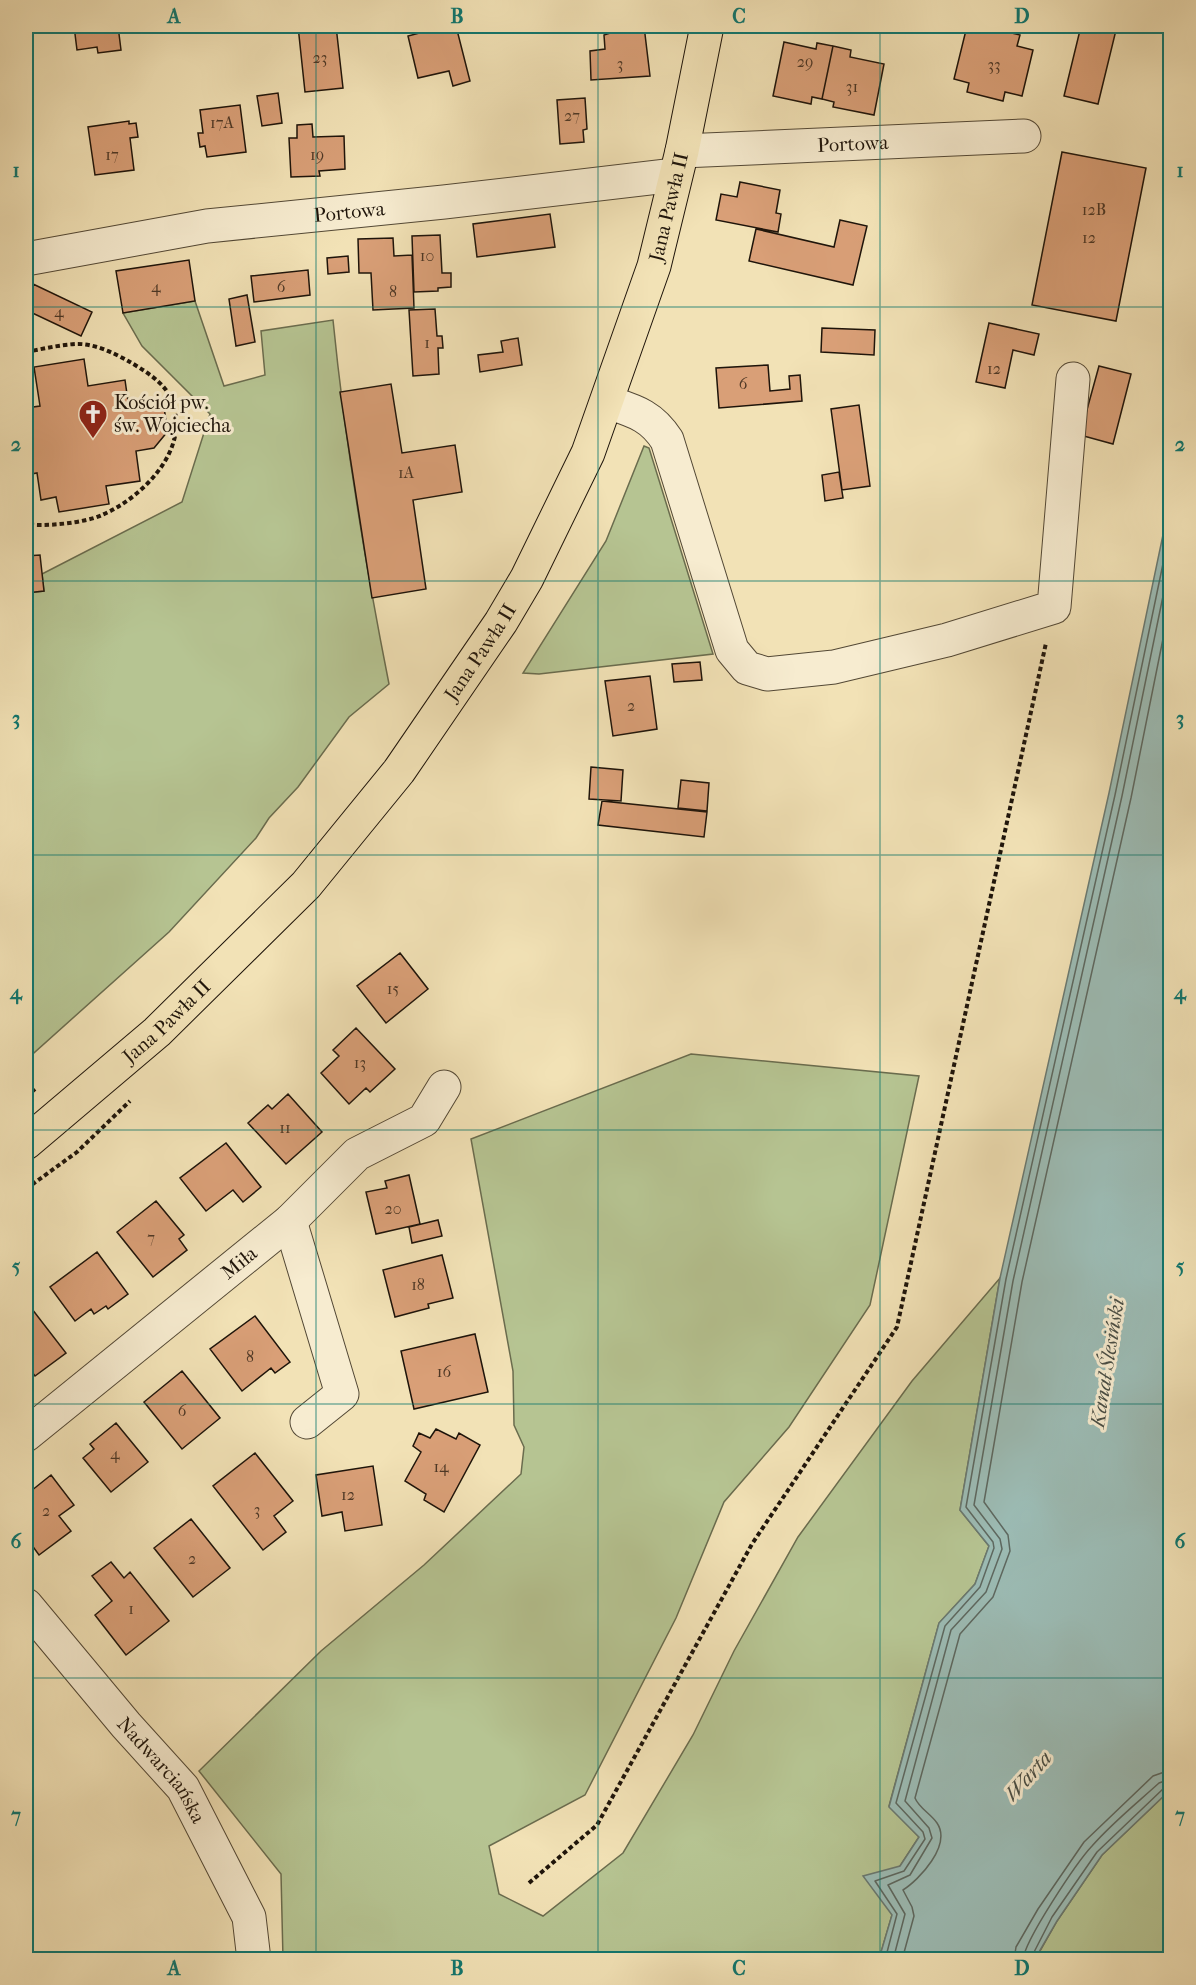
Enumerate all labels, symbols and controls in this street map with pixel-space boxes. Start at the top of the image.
text: A [166,5,182,28]
text: B [450,5,464,28]
text: C [732,5,746,28]
text: D [1014,5,1030,28]
house number: 23 [313,48,327,67]
house number: 29 [797,52,813,71]
house number: 3 [617,54,623,73]
house number: 33 [987,55,1001,74]
house number: 31 [846,77,858,96]
house number: 27 [564,106,580,125]
house number: 17A [210,113,235,132]
street label: Portowa [817,131,890,157]
house number: 17 [105,145,119,164]
house number: 19 [310,145,324,164]
street label: Jana Pawła II [644,150,693,266]
text: 1 [12,159,20,182]
text: 1 [1176,159,1184,182]
street label: Portowa [313,197,387,227]
house number: 12B [1082,200,1106,219]
house number: 12 [1082,228,1096,247]
house number: 10 [420,246,434,265]
house number: 4 [151,277,161,296]
house number: 6 [277,277,286,296]
house number: 8 [389,282,397,301]
house number: 4 [54,302,64,321]
house number: 1 [424,333,430,352]
house number: 12 [987,359,1001,378]
house number: 6 [739,374,748,393]
place label: Kościół pw. św. Wojciecha [114,391,231,437]
church icon: Kościół pw. św. Wojciecha [77,398,109,440]
text: 2 [11,433,21,456]
text: 2 [1175,433,1185,456]
house number: 1A [398,463,415,482]
street label: Jana Pawła II [439,600,521,707]
house number: 2 [627,696,635,715]
text: 3 [12,707,20,730]
text: 3 [1176,707,1184,730]
street label: Jana Pawła II [117,975,216,1069]
house number: 15 [387,979,399,998]
text: 4 [9,981,23,1005]
text: 4 [1173,981,1187,1005]
house number: 13 [354,1053,366,1072]
house number: 11 [279,1118,291,1137]
house number: 20 [384,1199,402,1218]
house number: 7 [147,1228,155,1247]
street label: Miła [217,1241,262,1284]
text: 5 [12,1255,21,1278]
text: 5 [1176,1255,1185,1278]
house number: 18 [411,1275,425,1294]
water label: Kanał Ślesiński [1085,1295,1129,1431]
house number: 8 [246,1347,254,1366]
house number: 16 [437,1362,451,1381]
house number: 6 [178,1401,187,1420]
house number: 4 [110,1444,120,1463]
house number: 14 [433,1457,449,1476]
house number: 12 [341,1485,355,1504]
house number: 3 [254,1500,260,1519]
house number: 2 [42,1501,50,1520]
text: 6 [11,1530,23,1553]
text: 6 [1175,1530,1187,1553]
house number: 2 [188,1549,196,1568]
house number: 1 [128,1599,134,1618]
street label: Nadwarciańska [112,1712,210,1828]
water label: Warta [999,1746,1057,1806]
text: 7 [10,1804,21,1827]
text: 7 [1174,1804,1185,1827]
text: A [166,1957,182,1980]
text: B [450,1957,464,1980]
text: C [732,1957,746,1980]
text: D [1014,1957,1030,1980]

